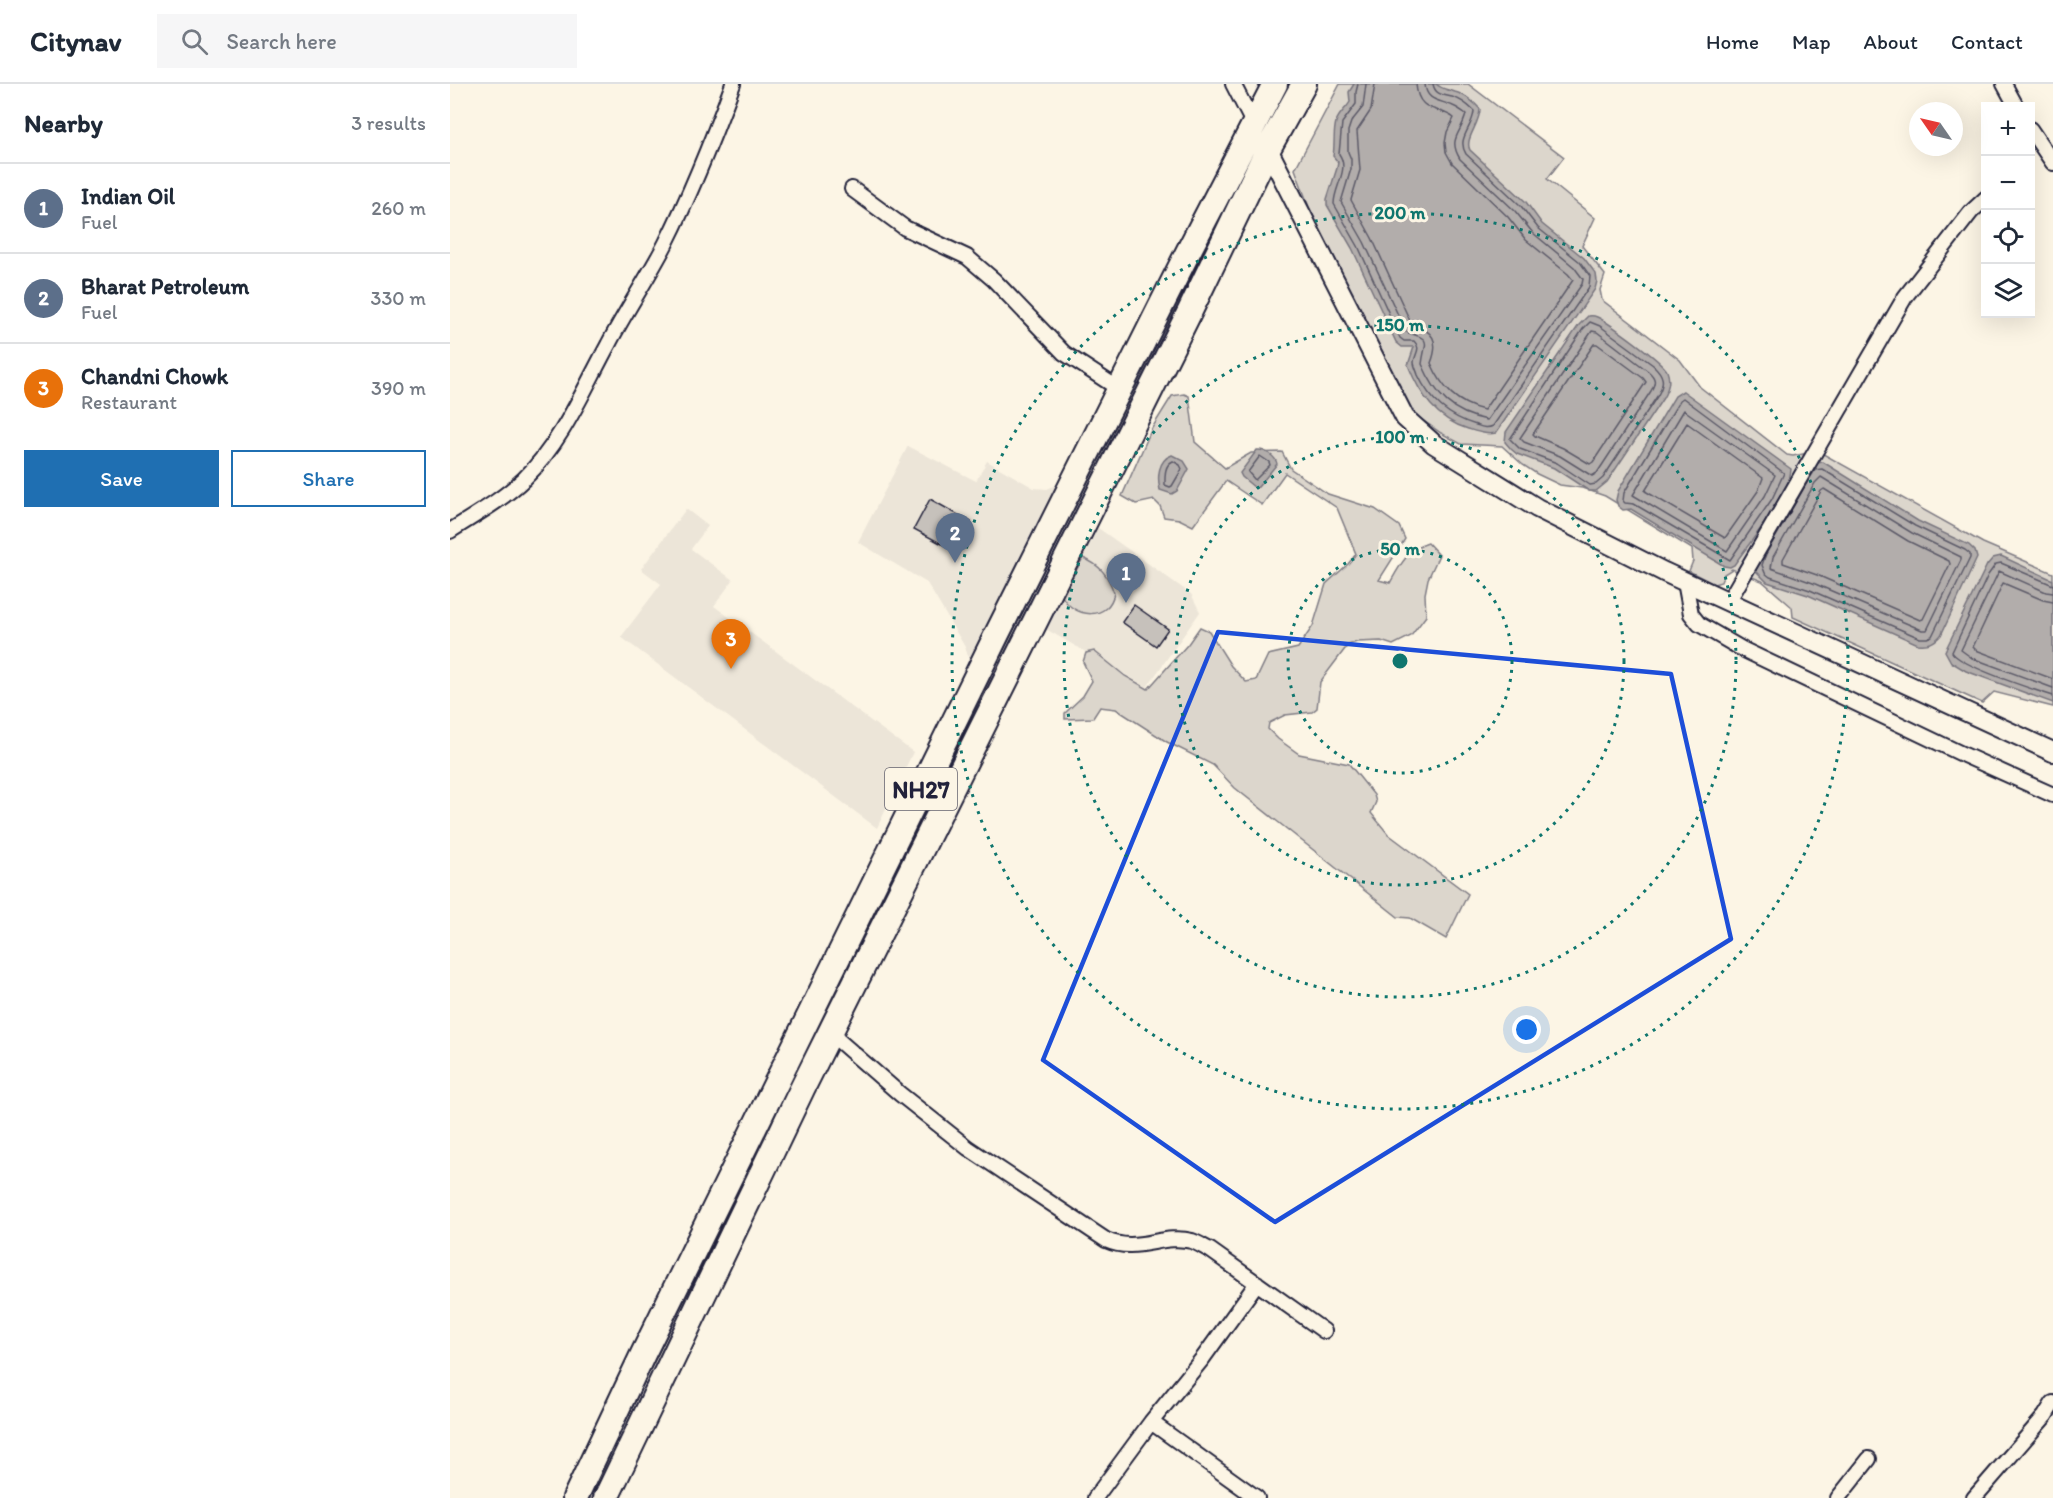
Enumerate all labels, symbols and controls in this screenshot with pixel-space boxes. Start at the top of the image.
search box [157,14,577,68]
text: Citynav [30,24,121,58]
icon: search [178,25,211,58]
text: Search here [226,28,337,55]
text: Home [1706,29,1759,54]
text: Map [1792,29,1831,54]
text: About [1864,29,1918,54]
text: Contact [1951,29,2023,54]
north arrow [1909,102,1963,156]
map controls [1981,102,2035,318]
button: + [1981,102,2035,156]
text: Nearby [24,107,103,139]
text: 3 results [351,111,426,135]
button: − [1981,156,2035,210]
text: Indian Oil [81,183,175,210]
text: 1 [39,196,48,220]
text: 260 m [371,196,426,220]
text: 200 m [1375,202,1426,224]
text: Fuel [81,210,117,234]
button: locate [1981,210,2035,264]
button: layers [1981,264,2035,318]
text: Bharat Petroleum [81,273,249,300]
text: 2 [38,286,49,310]
text: 330 m [371,286,426,310]
text: Fuel [81,300,117,324]
text: 150 m [1376,314,1425,336]
text: Chandni Chowk [81,363,228,390]
text: 3 [38,376,49,400]
text: 390 m [371,376,426,400]
text: Restaurant [81,390,177,414]
text: 100 m [1375,426,1426,448]
button: Save [24,450,219,507]
button: Share [231,450,426,507]
pin: 2 [936,514,974,563]
text: 50 m [1380,538,1421,560]
pin: 1 [1106,554,1146,603]
pin: 3 [712,620,750,669]
centre of rings [1390,651,1410,671]
road number: NH27 [885,768,957,810]
your location [1512,1015,1541,1044]

